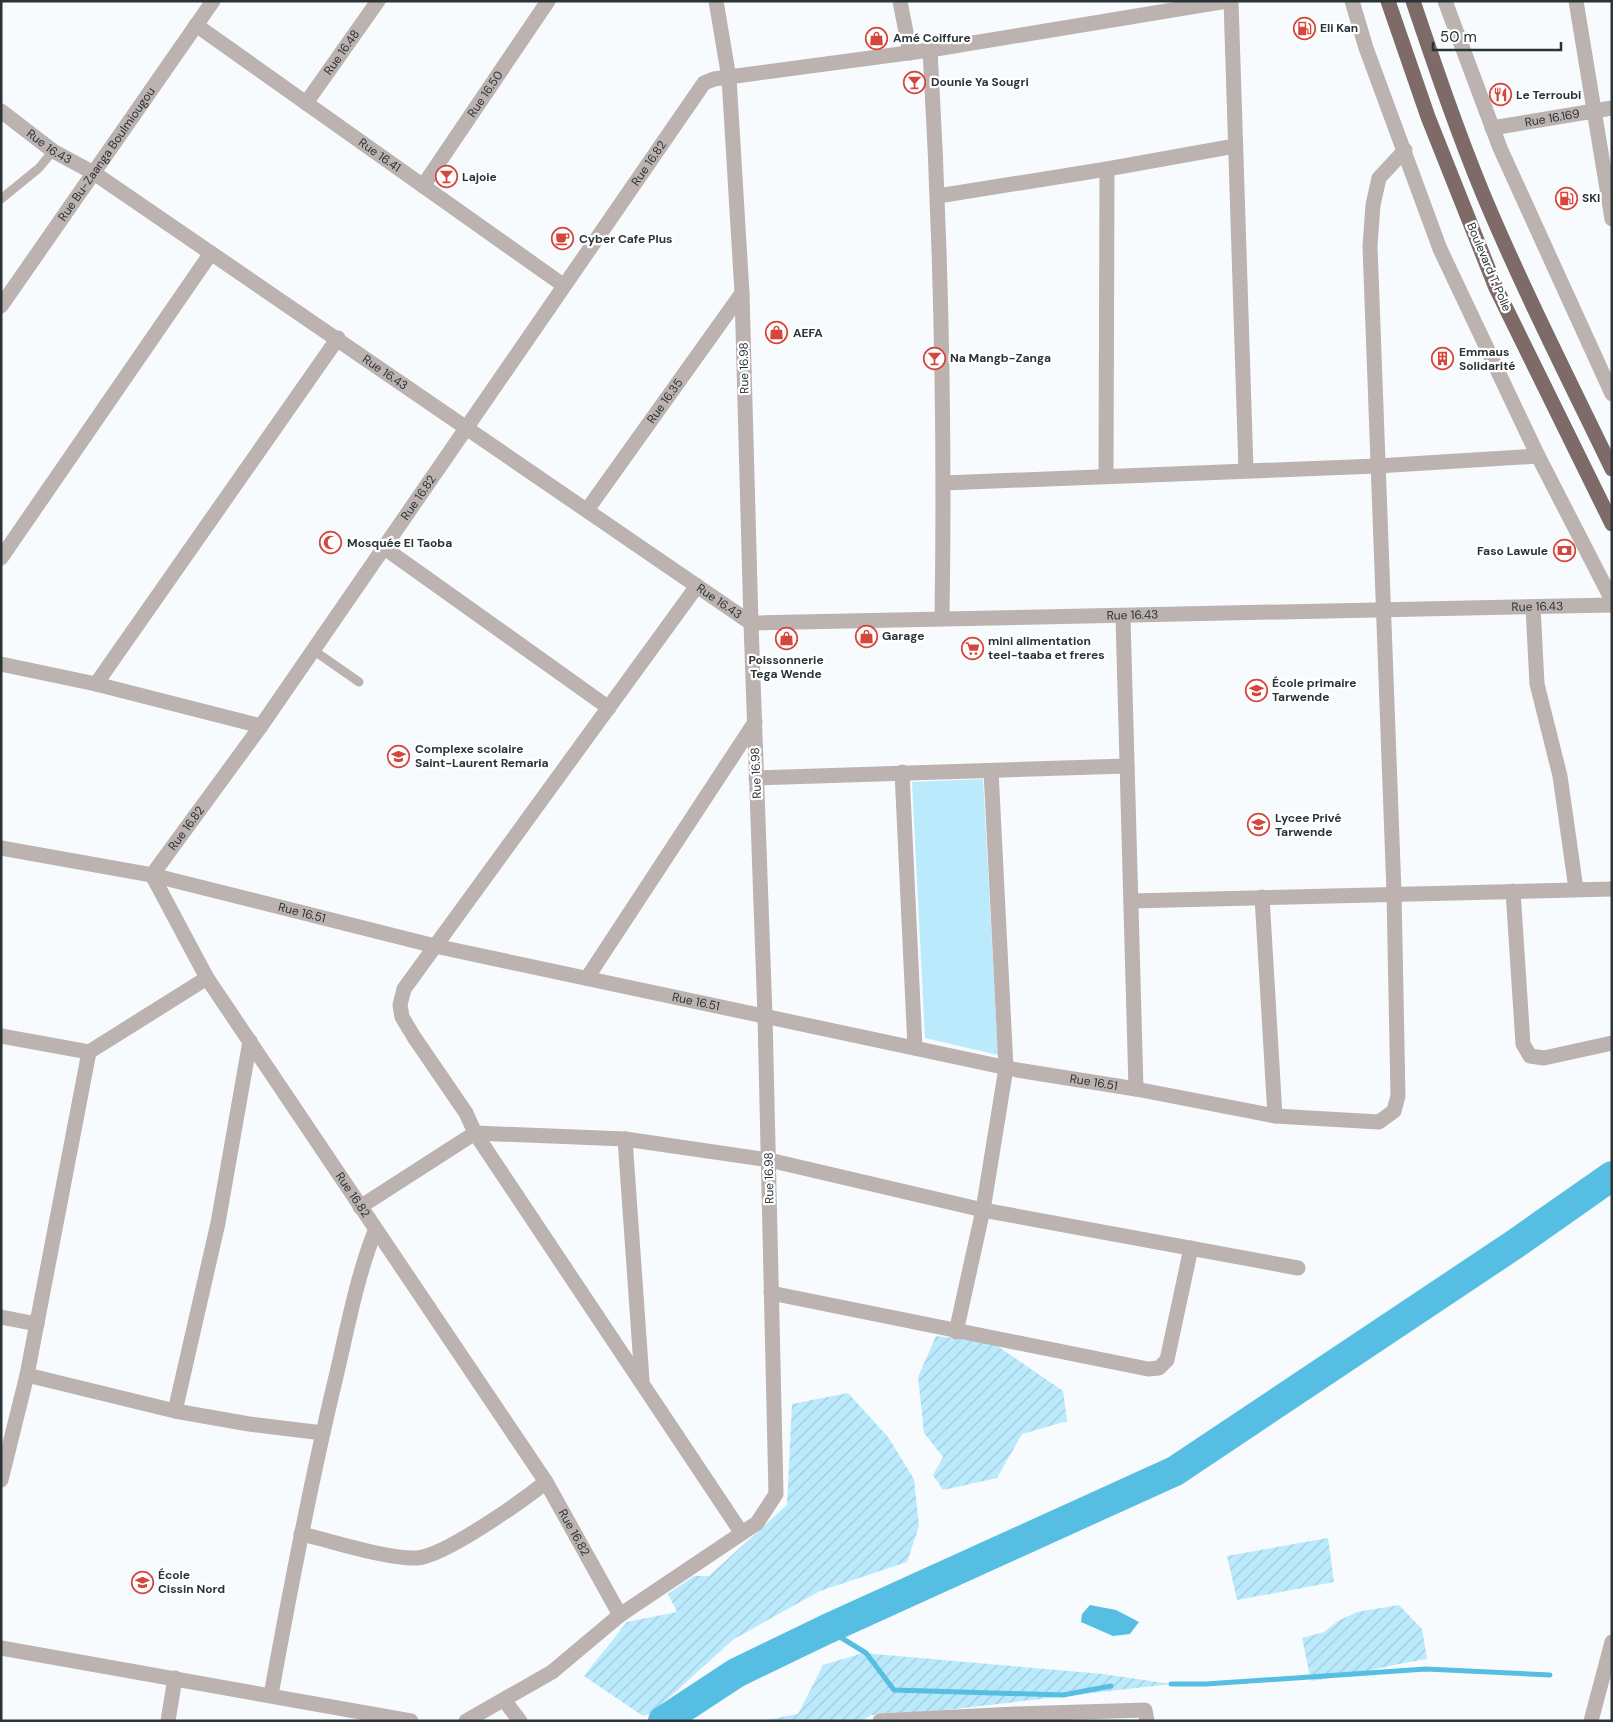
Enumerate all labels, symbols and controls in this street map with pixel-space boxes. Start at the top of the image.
fuel station icon: Eli Kan [1292,16,1316,40]
place label: Eli Kan [1320,20,1358,36]
scale bar [1433,20,1560,52]
shop icon: Amé Coiffure [865,26,889,50]
street label: Rue 16.48 [320,27,363,78]
text: 50 m [1440,27,1477,47]
place label: Amé Coiffure [893,30,971,46]
street label: Rue 16.50 [464,68,507,120]
bar icon: Dounie Ya Sougri [903,70,927,94]
place label: Dounie Ya Sougri [931,74,1029,90]
restaurant icon: Le Terroubi [1488,83,1512,107]
street label: Rue Bu-Zaanga Boulmiougou [54,84,159,224]
place label: Le Terroubi [1516,87,1581,103]
street label: Rue 16.169 [1523,106,1581,130]
street label: Rue 16.43 [23,125,75,168]
street label: Rue 16.41 [355,135,404,176]
street label: Rue 16.82 [628,138,670,189]
bar icon: Lajoie [434,165,458,189]
place label: Lajoie [462,169,497,185]
fuel station icon: SKI [1554,186,1578,210]
place label: SKI [1582,190,1600,206]
street label: Boulevard T. Polle [1463,220,1515,314]
cafe icon: Cyber Cafe Plus [551,227,575,251]
place label: Cyber Cafe Plus [579,231,672,247]
shop icon: AEFA [765,321,789,345]
place label: AEFA [793,325,823,341]
street label: Rue 16.98 [736,342,752,394]
place label: Emmaus Solidarité [1459,344,1515,374]
bar icon: Na Mangb-Zanga [922,346,946,370]
building icon: Emmaus Solidarité [1431,347,1455,371]
place label: Na Mangb-Zanga [950,350,1051,366]
street label: Rue 16.43 [359,351,411,394]
street label: Rue 16.35 [643,375,686,427]
street label: Rue 16.82 [397,472,440,523]
mosque icon: Mosquée El Taoba [319,531,343,555]
place label: Mosquée El Taoba [347,535,452,551]
bank icon: Faso Lawule [1552,539,1576,563]
place label: Faso Lawule [1477,543,1548,559]
street label: Rue 16.43 [693,580,745,622]
street label: Rue 16.43 [1511,598,1563,615]
street label: Rue 16.43 [1106,606,1158,624]
shop icon: Garage [854,624,878,648]
shop icon: Poissonnerie Tega Wende [774,627,798,651]
place label: Garage [882,628,924,644]
place label: mini alimentation teel-taaba et freres [988,633,1105,663]
supermarket icon: mini alimentation teel-taaba et freres [960,636,984,660]
place label: Poissonnerie Tega Wende [748,652,824,682]
place label: École primaire Tarwende [1272,675,1357,705]
school or university icon: École primaire Tarwende [1244,678,1268,702]
place label: Complexe scolaire Saint-Laurent Remaria [415,741,549,771]
school or university icon: Complexe scolaire Saint-Laurent Remaria [387,744,411,768]
street label: Rue 16.98 [747,747,765,799]
street label: Rue 16.82 [165,803,208,854]
place label: Lycee Privé Tarwende [1275,810,1341,840]
school or university icon: Lycee Privé Tarwende [1247,813,1271,837]
street label: Rue 16.51 [277,899,327,926]
street label: Rue 16.51 [671,989,721,1014]
street label: Rue 16.51 [1069,1071,1119,1094]
street label: Rue 16.98 [761,1152,777,1204]
street label: Rue 16.82 [332,1169,374,1221]
street label: Rue 16.82 [555,1506,594,1559]
place label: École Cissin Nord [158,1567,225,1597]
school or university icon: École Cissin Nord [130,1570,154,1594]

